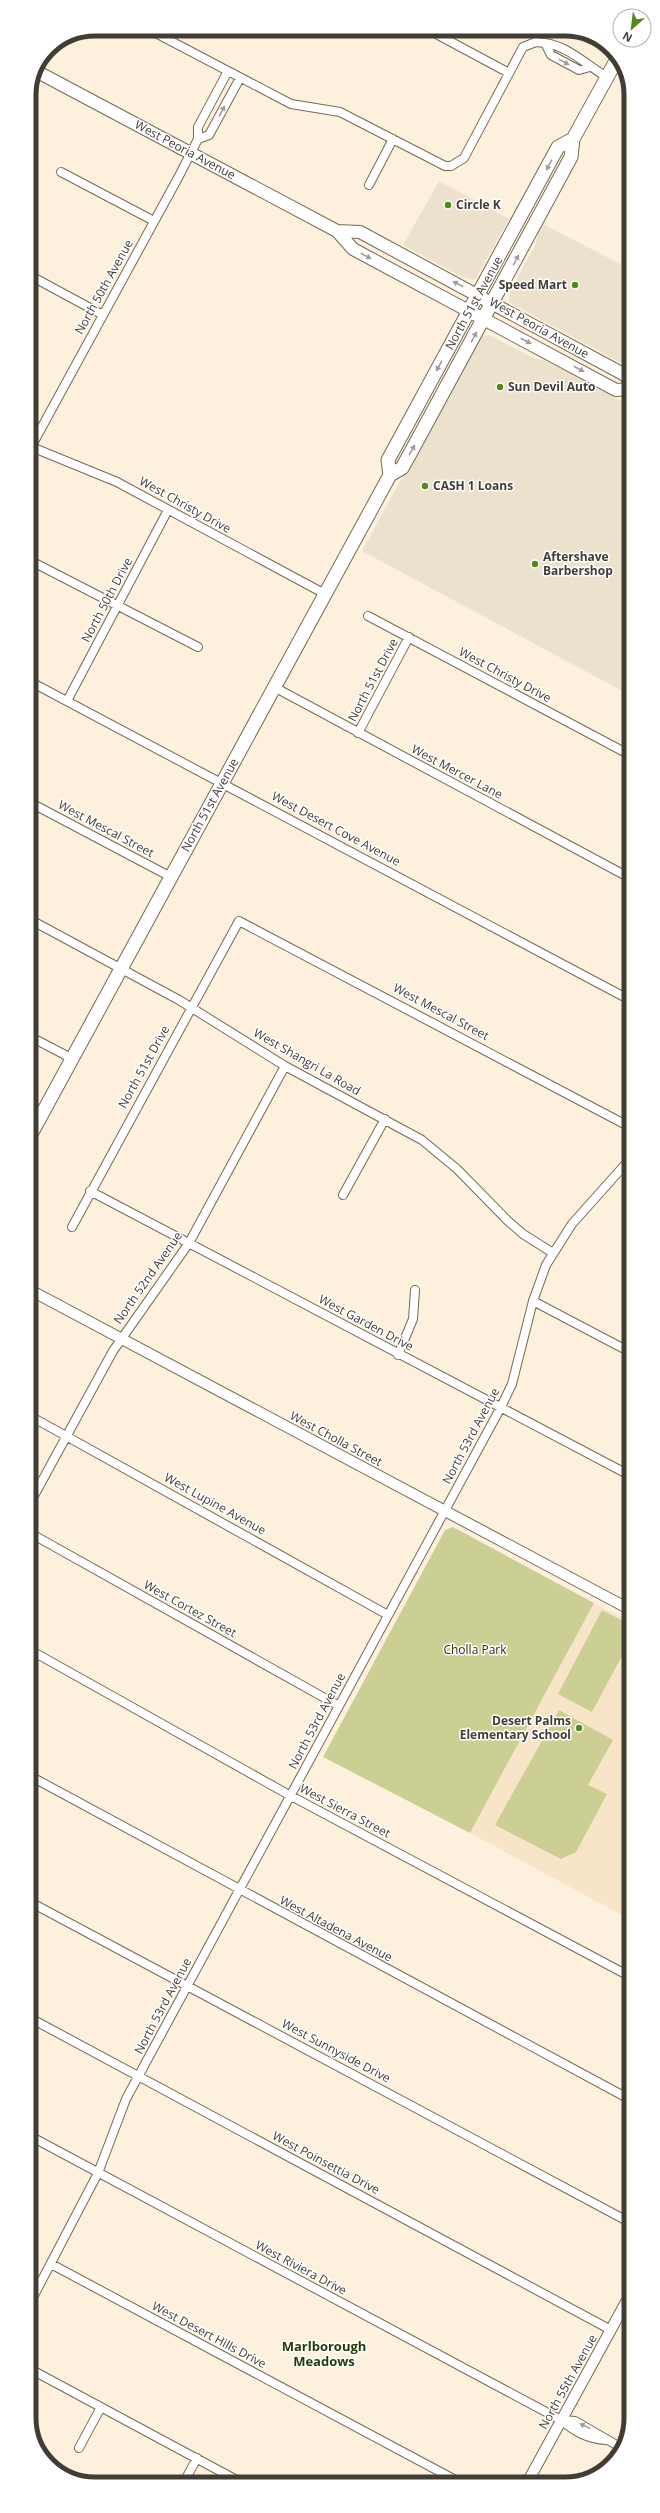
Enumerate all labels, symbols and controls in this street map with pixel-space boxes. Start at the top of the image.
north arrow [612,8,652,48]
text: N [620,29,635,46]
one-way arrow [558,59,570,66]
one-way arrow [219,105,225,117]
street label: West Peoria Avenue [132,116,239,183]
one-way arrow [545,159,552,171]
place label: Circle K [456,196,501,213]
marker: Circle K [443,200,453,210]
street label: North 50th Avenue [70,236,137,337]
one-way arrow [360,253,371,259]
street label: North 51st Avenue [441,253,506,353]
one-way arrow [512,254,519,266]
place label: Speed Mart [499,276,567,293]
marker: Speed Mart [570,280,580,290]
one-way arrow [452,281,464,287]
street label: West Peoria Avenue [486,293,592,362]
one-way arrow [470,331,477,343]
one-way arrow [521,338,532,344]
one-way arrow [436,360,443,372]
one-way arrow [573,366,585,373]
place label: Sun Devil Auto [508,378,596,395]
marker: Sun Devil Auto [495,382,505,392]
one-way arrow [409,444,415,456]
street label: West Christy Drive [136,472,234,537]
place label: CASH 1 Loans [433,477,513,494]
marker: CASH 1 Loans [420,481,430,491]
place label: Aftershave Barbershop [543,548,613,579]
street label: North 50th Drive [77,554,136,645]
marker: Aftershave Barbershop [530,559,540,569]
street label: North 51st Drive [343,635,402,724]
street label: West Christy Drive [456,643,555,706]
street label: West Mercer Lane [409,740,506,803]
street label: North 51st Avenue [177,755,242,855]
street label: West Desert Cove Avenue [269,787,404,870]
street label: West Mescal Street [55,796,157,861]
street label: West Mescal Street [390,979,492,1044]
street label: North 51st Drive [114,1022,173,1111]
street label: West Shangri La Road [251,1024,364,1099]
street label: North 52nd Avenue [109,1228,186,1327]
street label: West Garden Drive [316,1290,417,1355]
street label: North 53rd Avenue [438,1384,503,1487]
street label: West Cholla Street [287,1407,385,1470]
street label: West Lupine Avenue [161,1469,269,1539]
street label: West Cortez Street [141,1576,240,1641]
park label: Cholla Park [443,1641,507,1658]
street label: North 53rd Avenue [284,1669,349,1772]
place label: Desert Palms Elementary School [460,1712,571,1743]
marker: Desert Palms Elementary School [574,1723,584,1733]
street label: West Sierra Street [297,1779,394,1842]
street label: West Altadena Avenue [277,1892,396,1966]
street label: North 53rd Avenue [130,1954,195,2057]
street label: West Sunnyside Drive [279,2015,394,2087]
street label: West Poinsettia Drive [270,2127,383,2198]
street label: West Riviera Drive [253,2236,350,2299]
street label: West Desert Hills Drive [149,2297,270,2372]
street label: North 55th Avenue [534,2331,601,2432]
district label: Marlborough Meadows [282,2337,366,2370]
one-way arrow [580,2423,591,2429]

